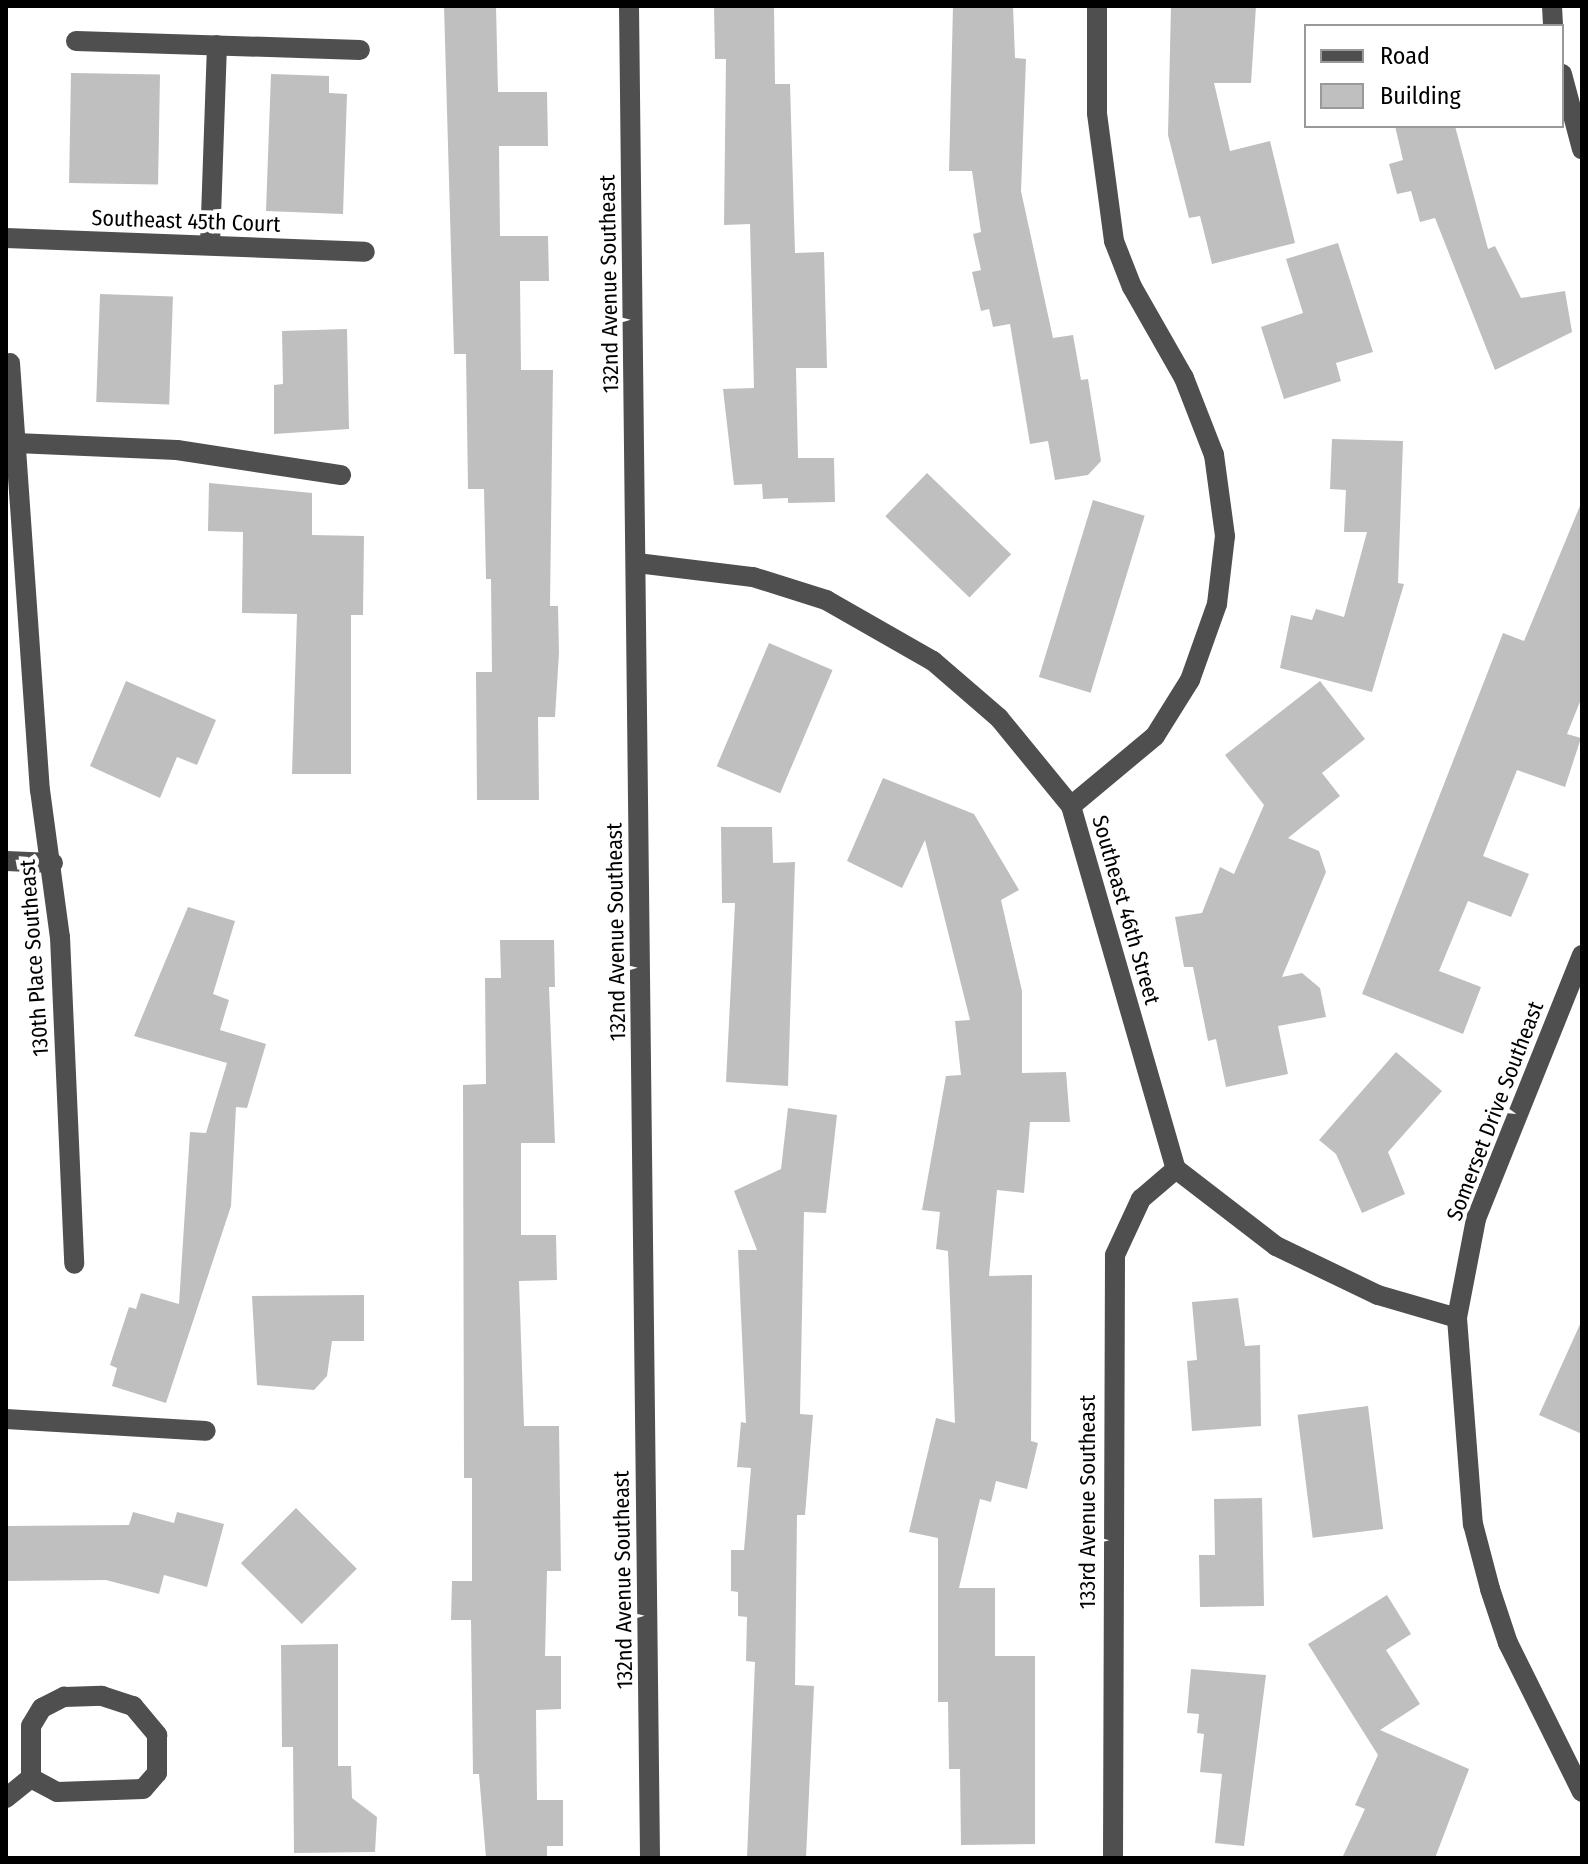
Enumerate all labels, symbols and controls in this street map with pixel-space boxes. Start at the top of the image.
legend [1304,24,1564,128]
text: Road [1380,42,1430,70]
text: Building [1380,82,1461,110]
street label: 132nd Avenue Southeast [594,175,624,393]
street label: Southeast 45th Court [91,205,281,237]
street label: Southeast 46th Street [1086,812,1166,1008]
street label: 132nd Avenue Southeast [601,823,631,1041]
street label: 130th Place Southeast [14,859,54,1057]
street label: Somerset Drive Southeast [1441,998,1549,1224]
street label: 133rd Avenue Southeast [1075,1395,1101,1609]
street label: 132nd Avenue Southeast [608,1471,638,1689]

